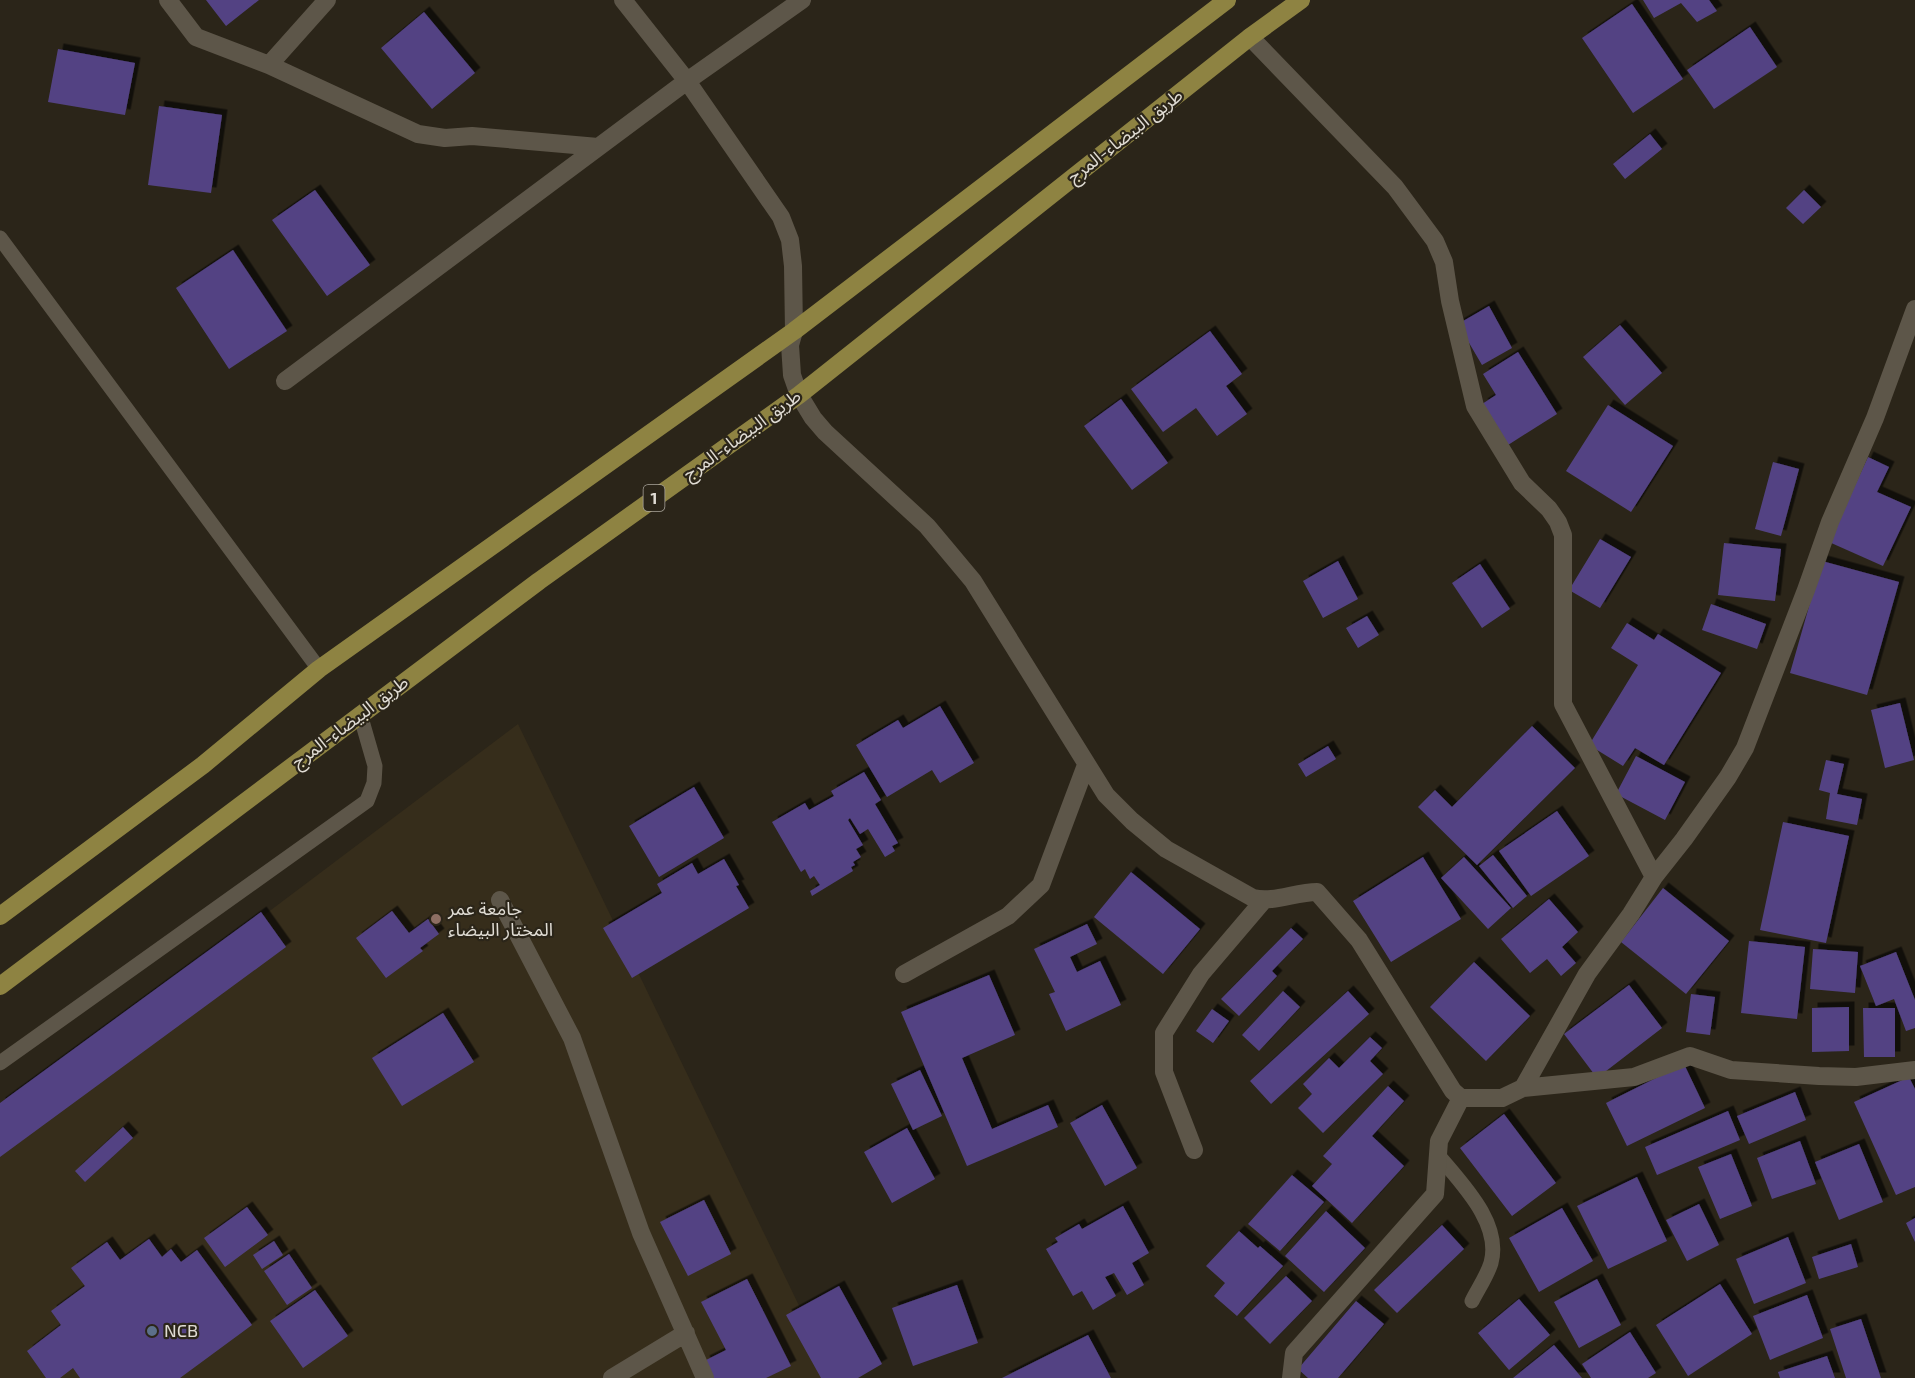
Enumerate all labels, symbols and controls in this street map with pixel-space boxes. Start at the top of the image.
street label: طريق البيضاء-المرج [1062,83,1188,189]
street label: طريق البيضاء-المرج [678,384,806,487]
road number: 1 [644,485,664,511]
street label: طريق البيضاء-المرج [287,670,414,775]
place label: جامعة عمر المختار البيضاء [447,897,553,941]
marker: جامعة عمر المختار البيضاء [429,912,443,926]
place label: NCB [164,1319,198,1341]
marker: NCB [145,1324,159,1338]

